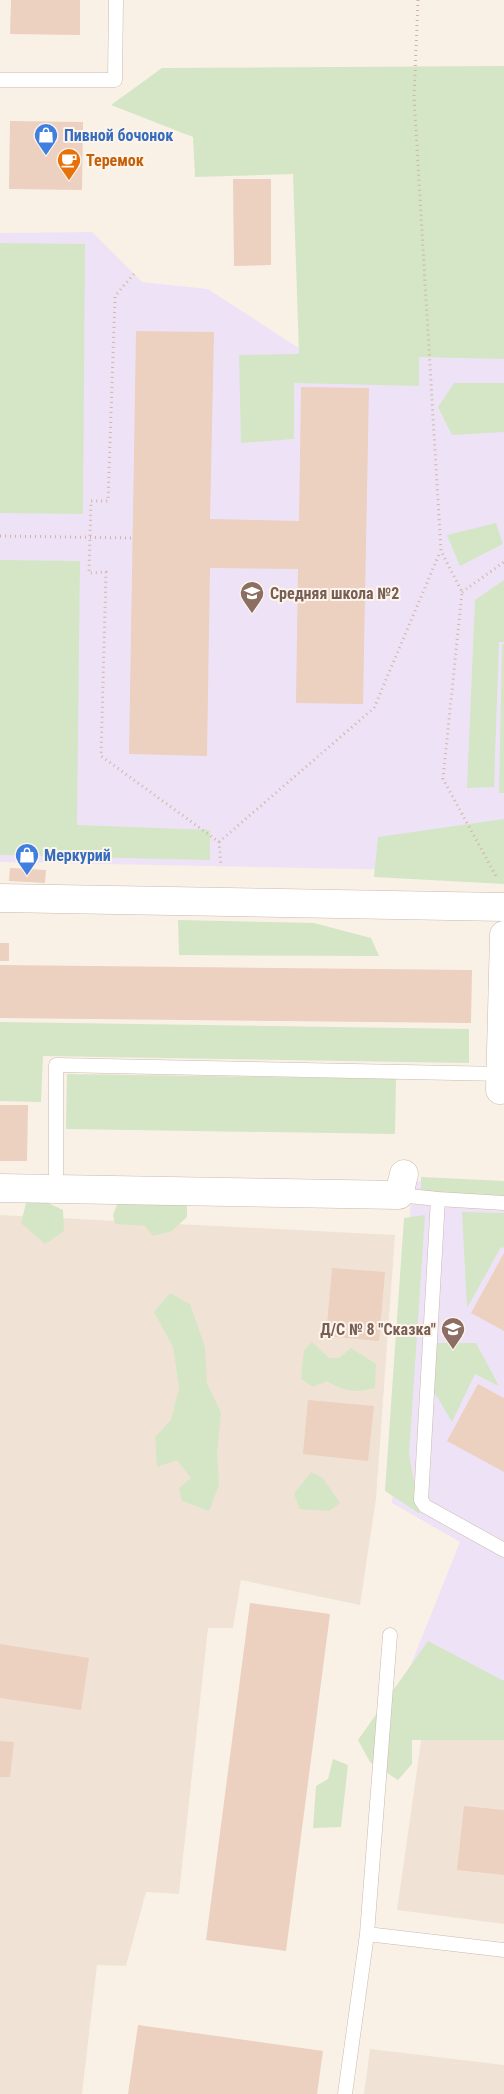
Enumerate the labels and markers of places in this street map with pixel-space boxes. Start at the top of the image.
shop icon: Пивной бочонок [33,122,59,156]
place label: Пивной бочонок [64,126,173,145]
cafe icon: Теремок [56,147,82,181]
place label: Теремок [86,151,144,170]
school or university icon: Средняя школа №2 [239,580,265,614]
place label: Средняя школа №2 [270,584,399,603]
shop icon: Меркурий [14,842,40,876]
place label: Меркурий [44,846,111,865]
school or university icon: Д/С № 8 "Сказка" [440,1316,466,1350]
place label: Д/С № 8 "Сказка" [320,1320,436,1339]

